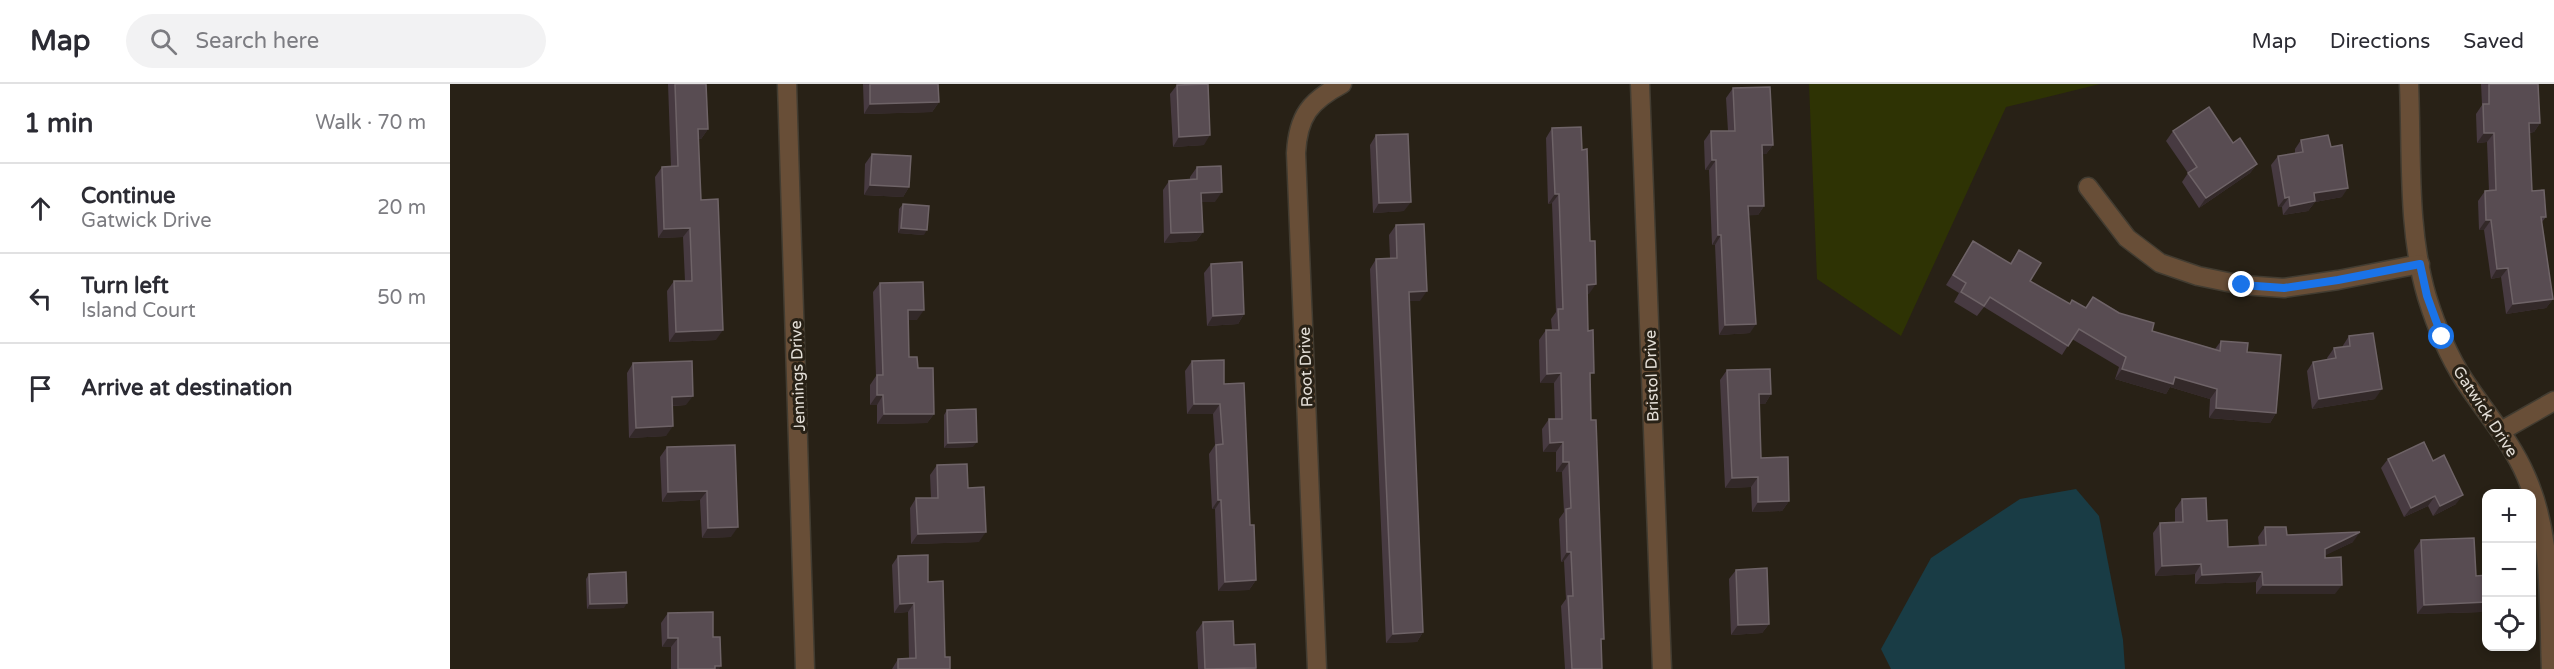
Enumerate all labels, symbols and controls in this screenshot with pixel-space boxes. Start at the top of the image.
search box [126,14,546,68]
text: Map [30,24,90,58]
icon: search [147,25,180,58]
text: Search here [195,28,319,54]
text: Map [2251,29,2297,54]
text: Directions [2330,29,2430,54]
text: Saved [2463,29,2524,54]
text: 1 min [24,108,93,139]
text: Walk · 70 m [315,111,426,135]
text: Continue [81,183,176,209]
icon: ahead [24,192,57,225]
text: 20 m [377,196,426,220]
text: Gatwick Drive [81,209,212,233]
route end [2228,271,2254,297]
text: Turn left [81,273,169,299]
icon: left [24,282,57,315]
text: 50 m [377,286,426,310]
text: Island Court [81,299,196,323]
street label: Jennings Drive [786,320,810,432]
route start [2428,323,2454,349]
street label: Root Drive [1295,326,1317,408]
street label: Bristol Drive [1640,330,1664,422]
street label: Gatwick Drive [2448,362,2522,461]
icon: arrive [24,372,57,405]
text: Arrive at destination [81,375,292,401]
map controls [2482,489,2536,651]
button: + [2482,489,2536,543]
button: − [2482,543,2536,597]
button: locate [2482,597,2536,651]

